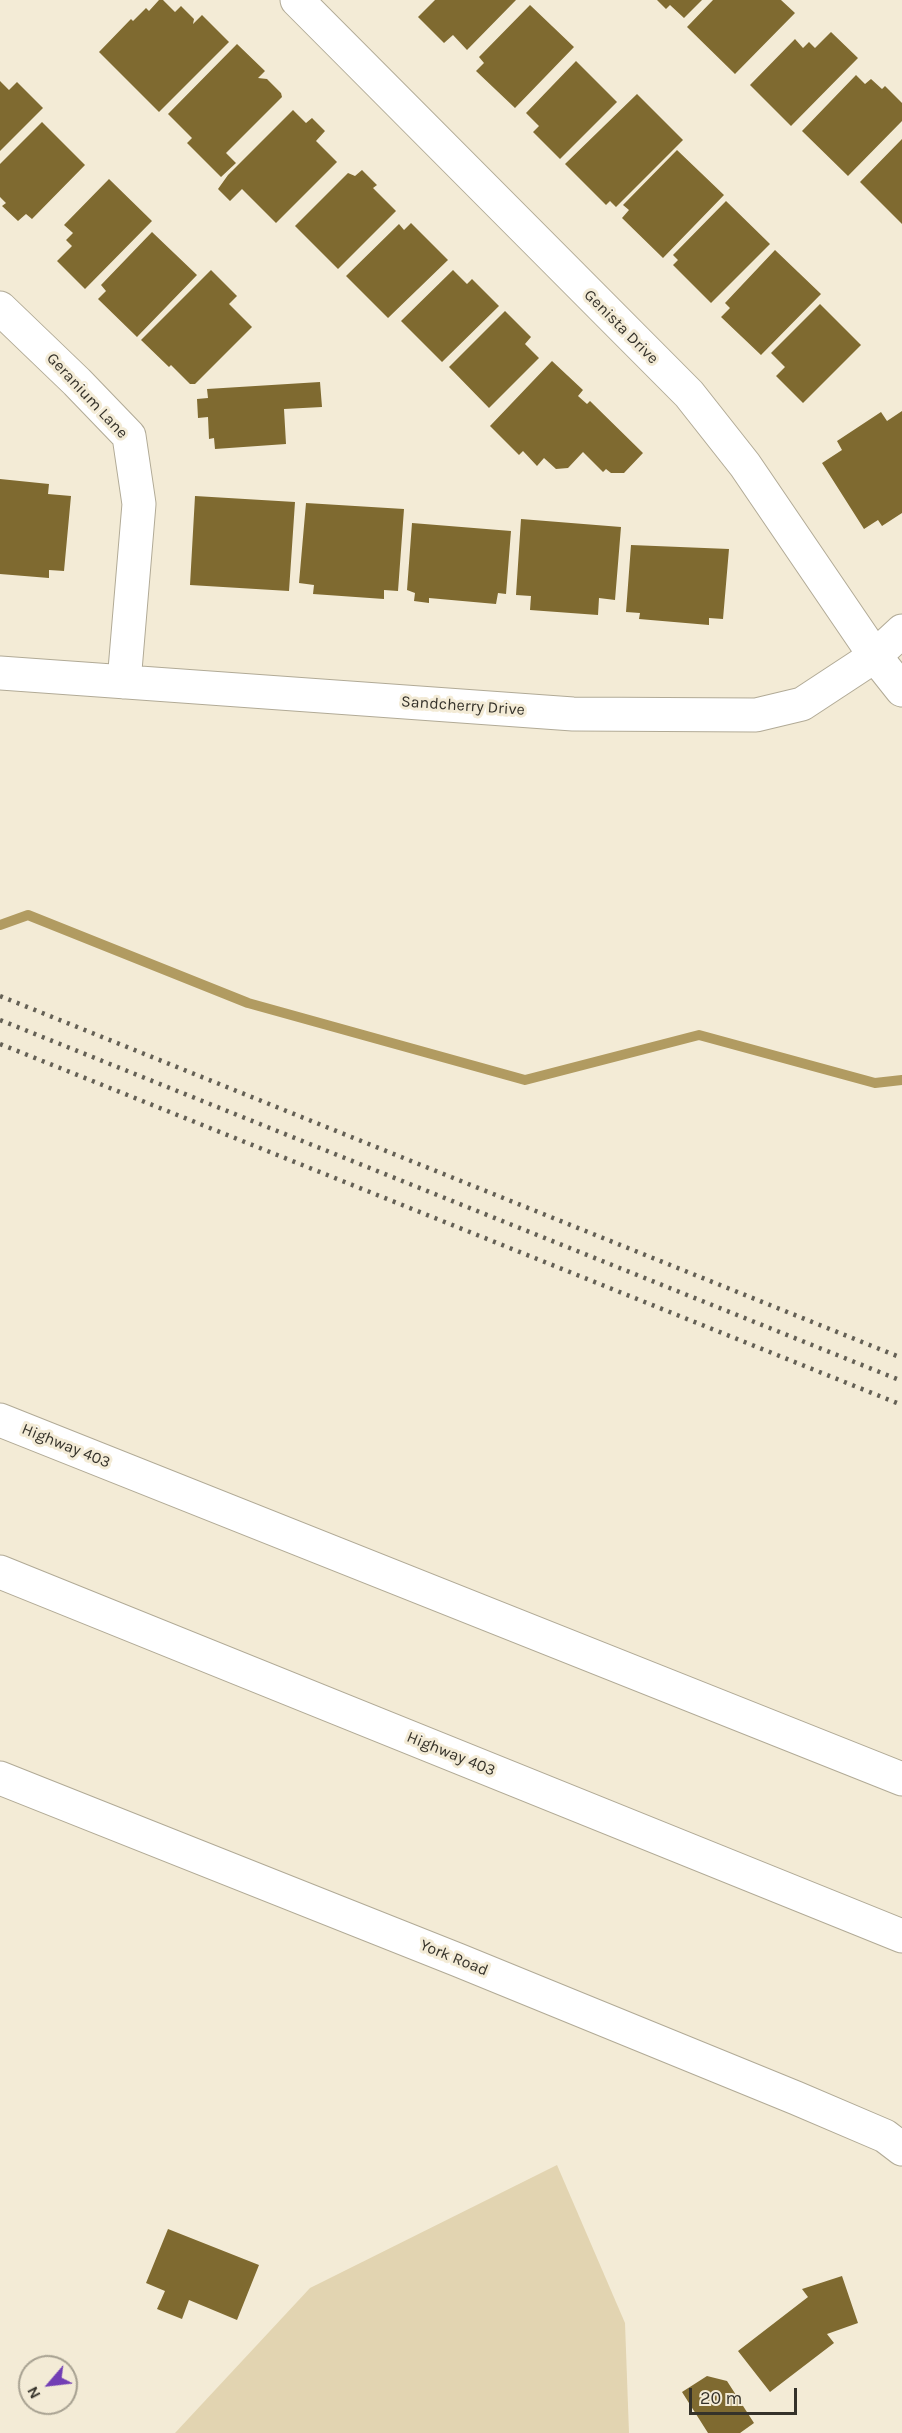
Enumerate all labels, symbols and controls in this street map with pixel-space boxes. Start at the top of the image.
street label: Genista Drive [580,286,662,368]
street label: Geranium Lane [42,349,132,443]
street label: Sandcherry Drive [401,692,525,720]
street label: Highway 403 [19,1420,113,1472]
street label: Highway 403 [404,1728,498,1780]
street label: York Road [417,1936,491,1980]
north arrow [18,2355,78,2415]
scale bar [692,2376,800,2414]
text: N [22,2383,45,2402]
text: 20 m [700,2387,742,2409]

